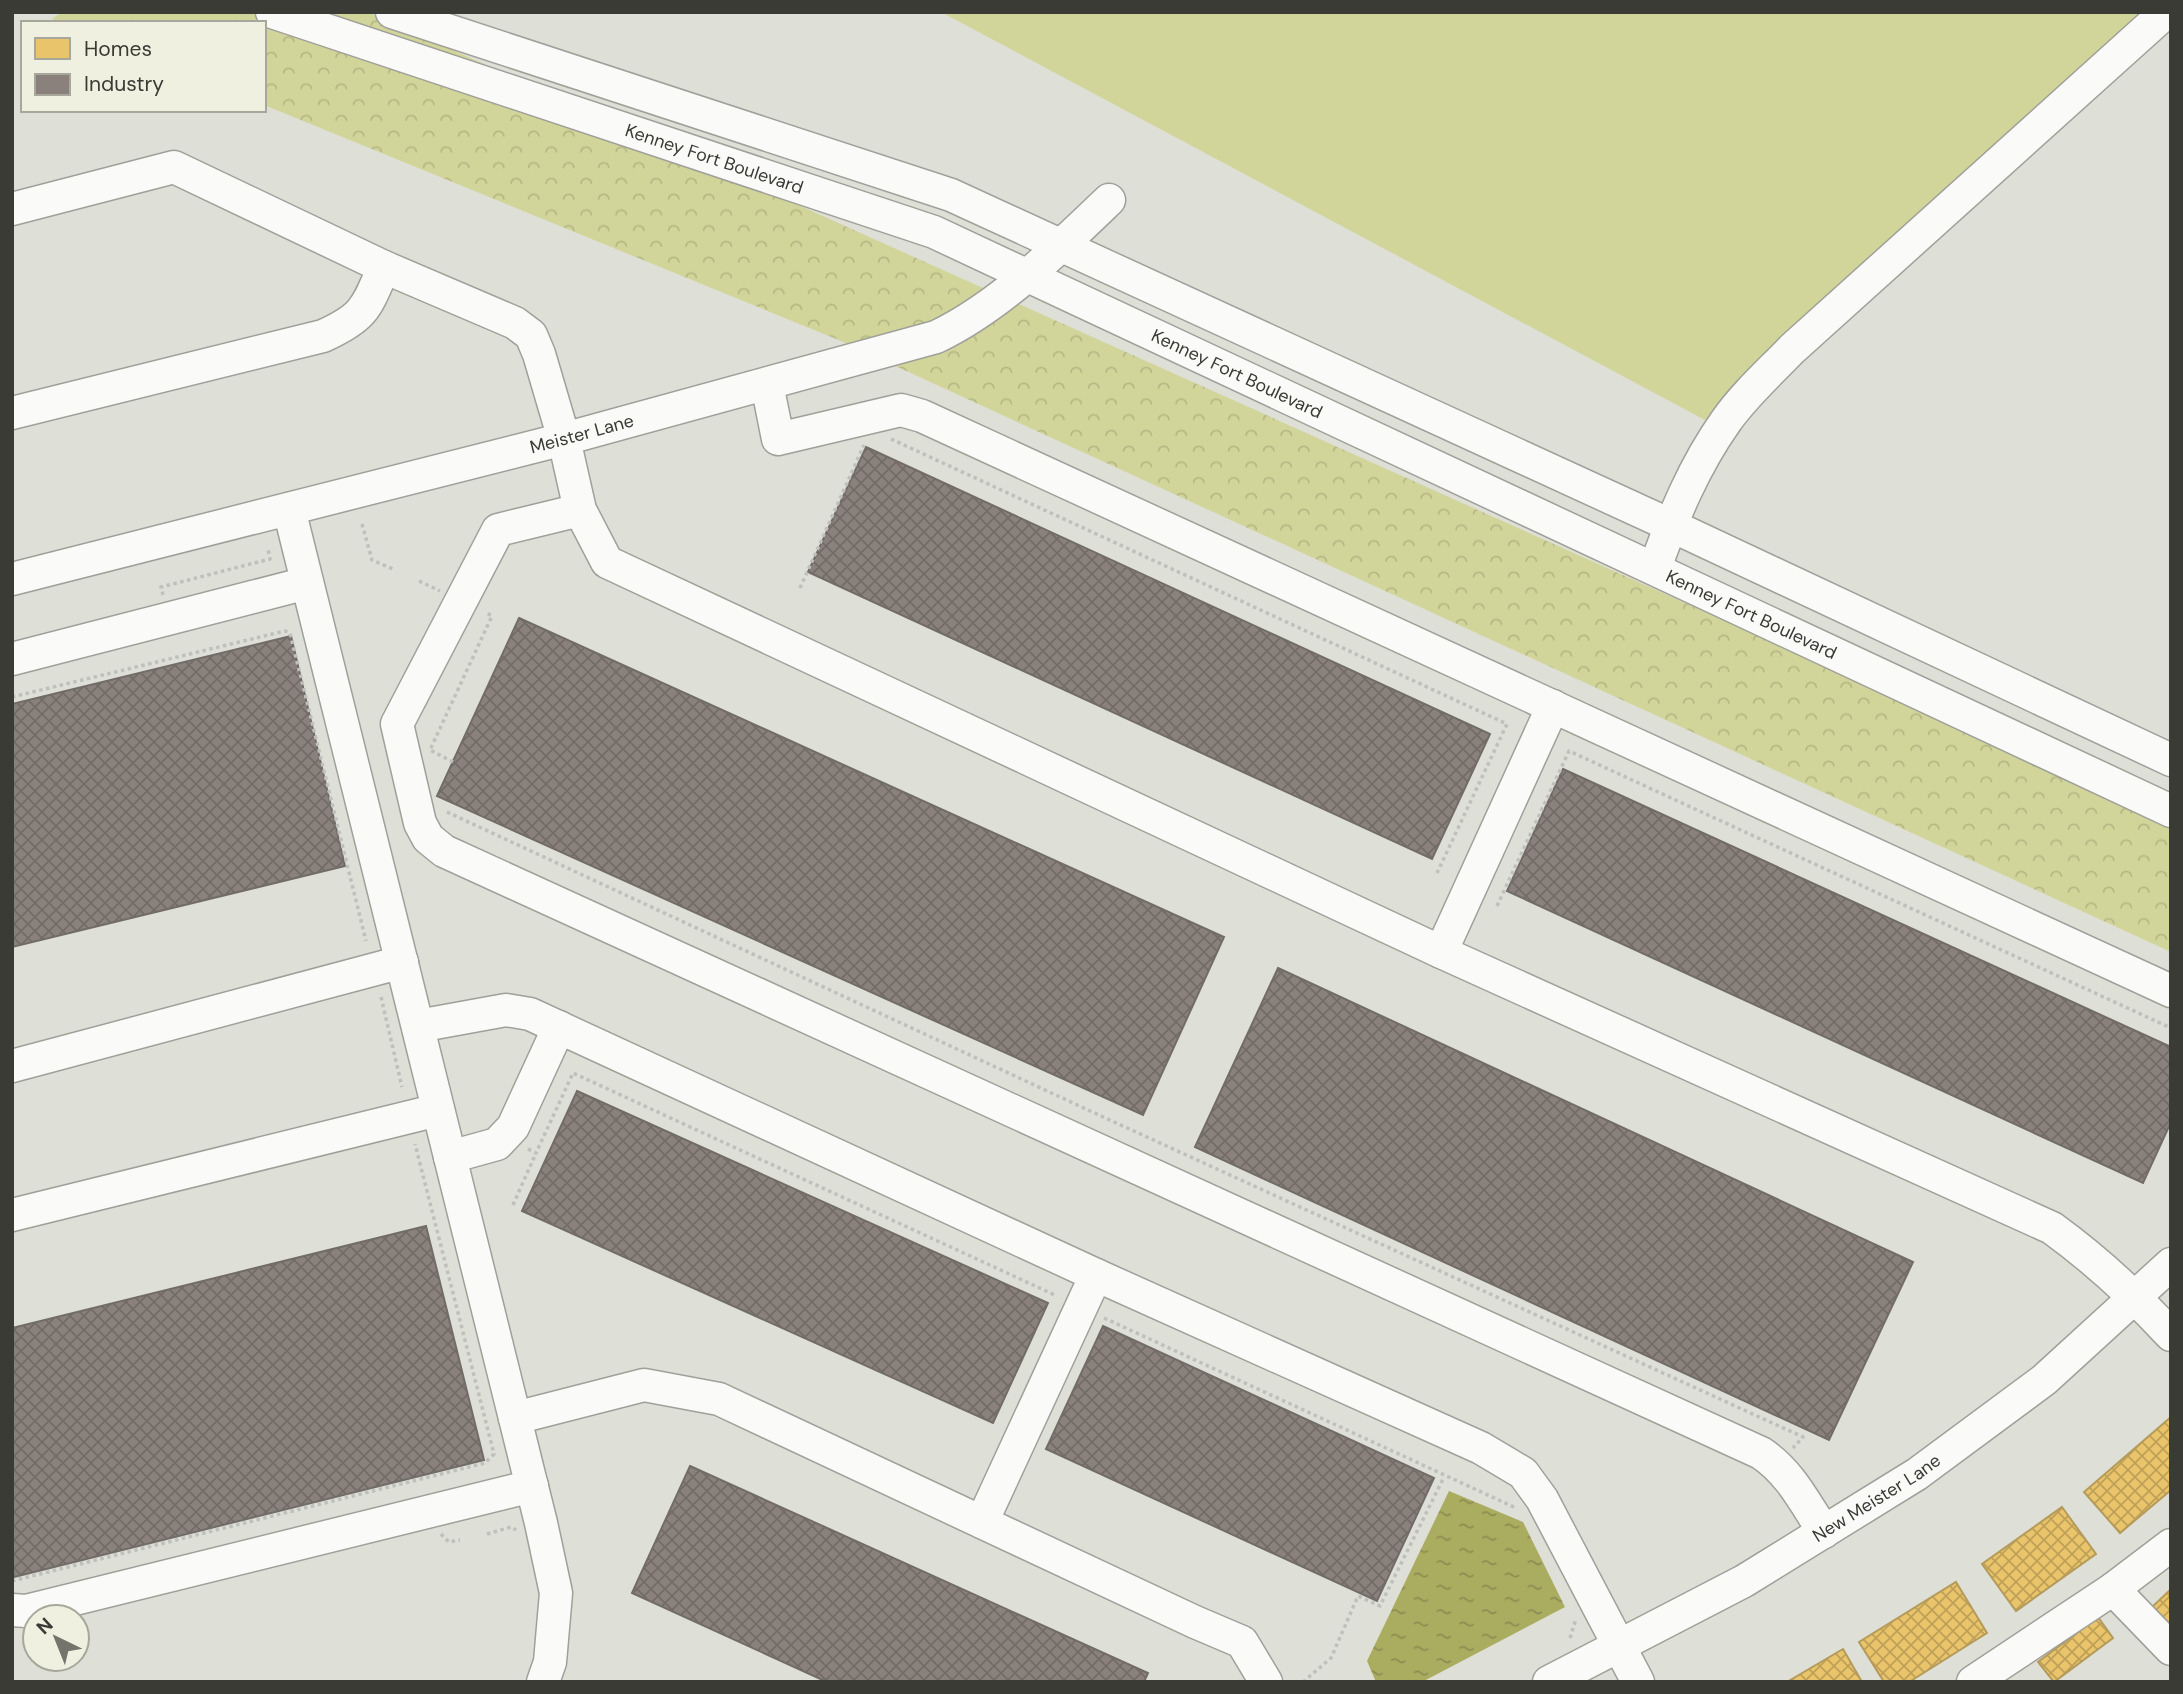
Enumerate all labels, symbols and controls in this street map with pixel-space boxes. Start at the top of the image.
legend [21,21,266,112]
text: Homes [84,35,152,63]
text: Industry [84,70,164,98]
street label: Kenney Fort Boulevard [622,118,806,200]
street label: Kenney Fort Boulevard [1147,323,1326,424]
street label: Meister Lane [527,408,637,459]
street label: Kenney Fort Boulevard [1662,564,1841,665]
street label: New Meister Lane [1808,1448,1946,1548]
north arrow [21,1603,91,1673]
text: N [31,1612,58,1640]

